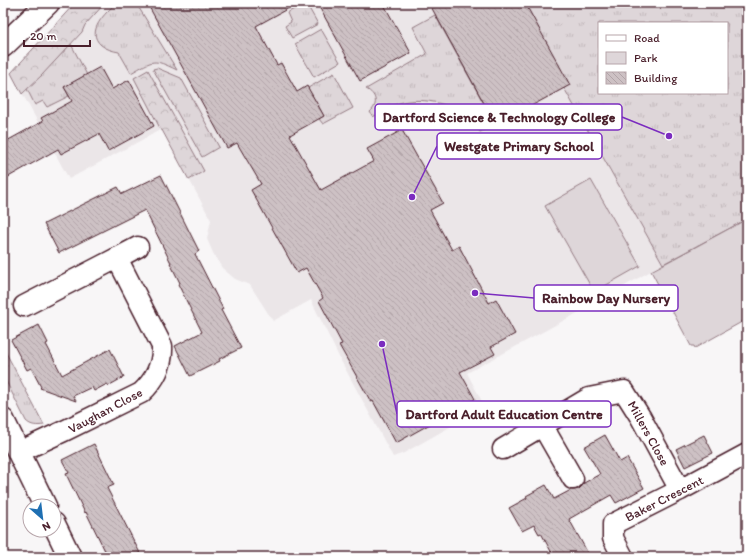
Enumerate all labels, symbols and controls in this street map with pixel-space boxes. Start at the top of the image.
scale bar [24,22,90,48]
legend [598,22,728,94]
text: 20 m [30,29,57,43]
text: Road [634,31,660,45]
text: Park [634,51,658,65]
text: Building [634,71,678,85]
callout: Dartford Science & Technology College [375,104,622,130]
text: Dartford Science & Technology College [383,109,616,126]
callout: Westgate Primary School [437,133,602,159]
text: Westgate Primary School [444,138,595,155]
callout: Rainbow Day Nursery [534,285,678,311]
text: Rainbow Day Nursery [542,290,670,307]
street label: Vaughan Close [66,385,145,436]
street label: Millers Close [625,398,672,468]
callout: Dartford Adult Education Centre [397,401,611,427]
text: Dartford Adult Education Centre [405,406,603,423]
street label: Baker Crescent [623,472,706,525]
north arrow [22,498,62,538]
text: N [40,519,53,534]

